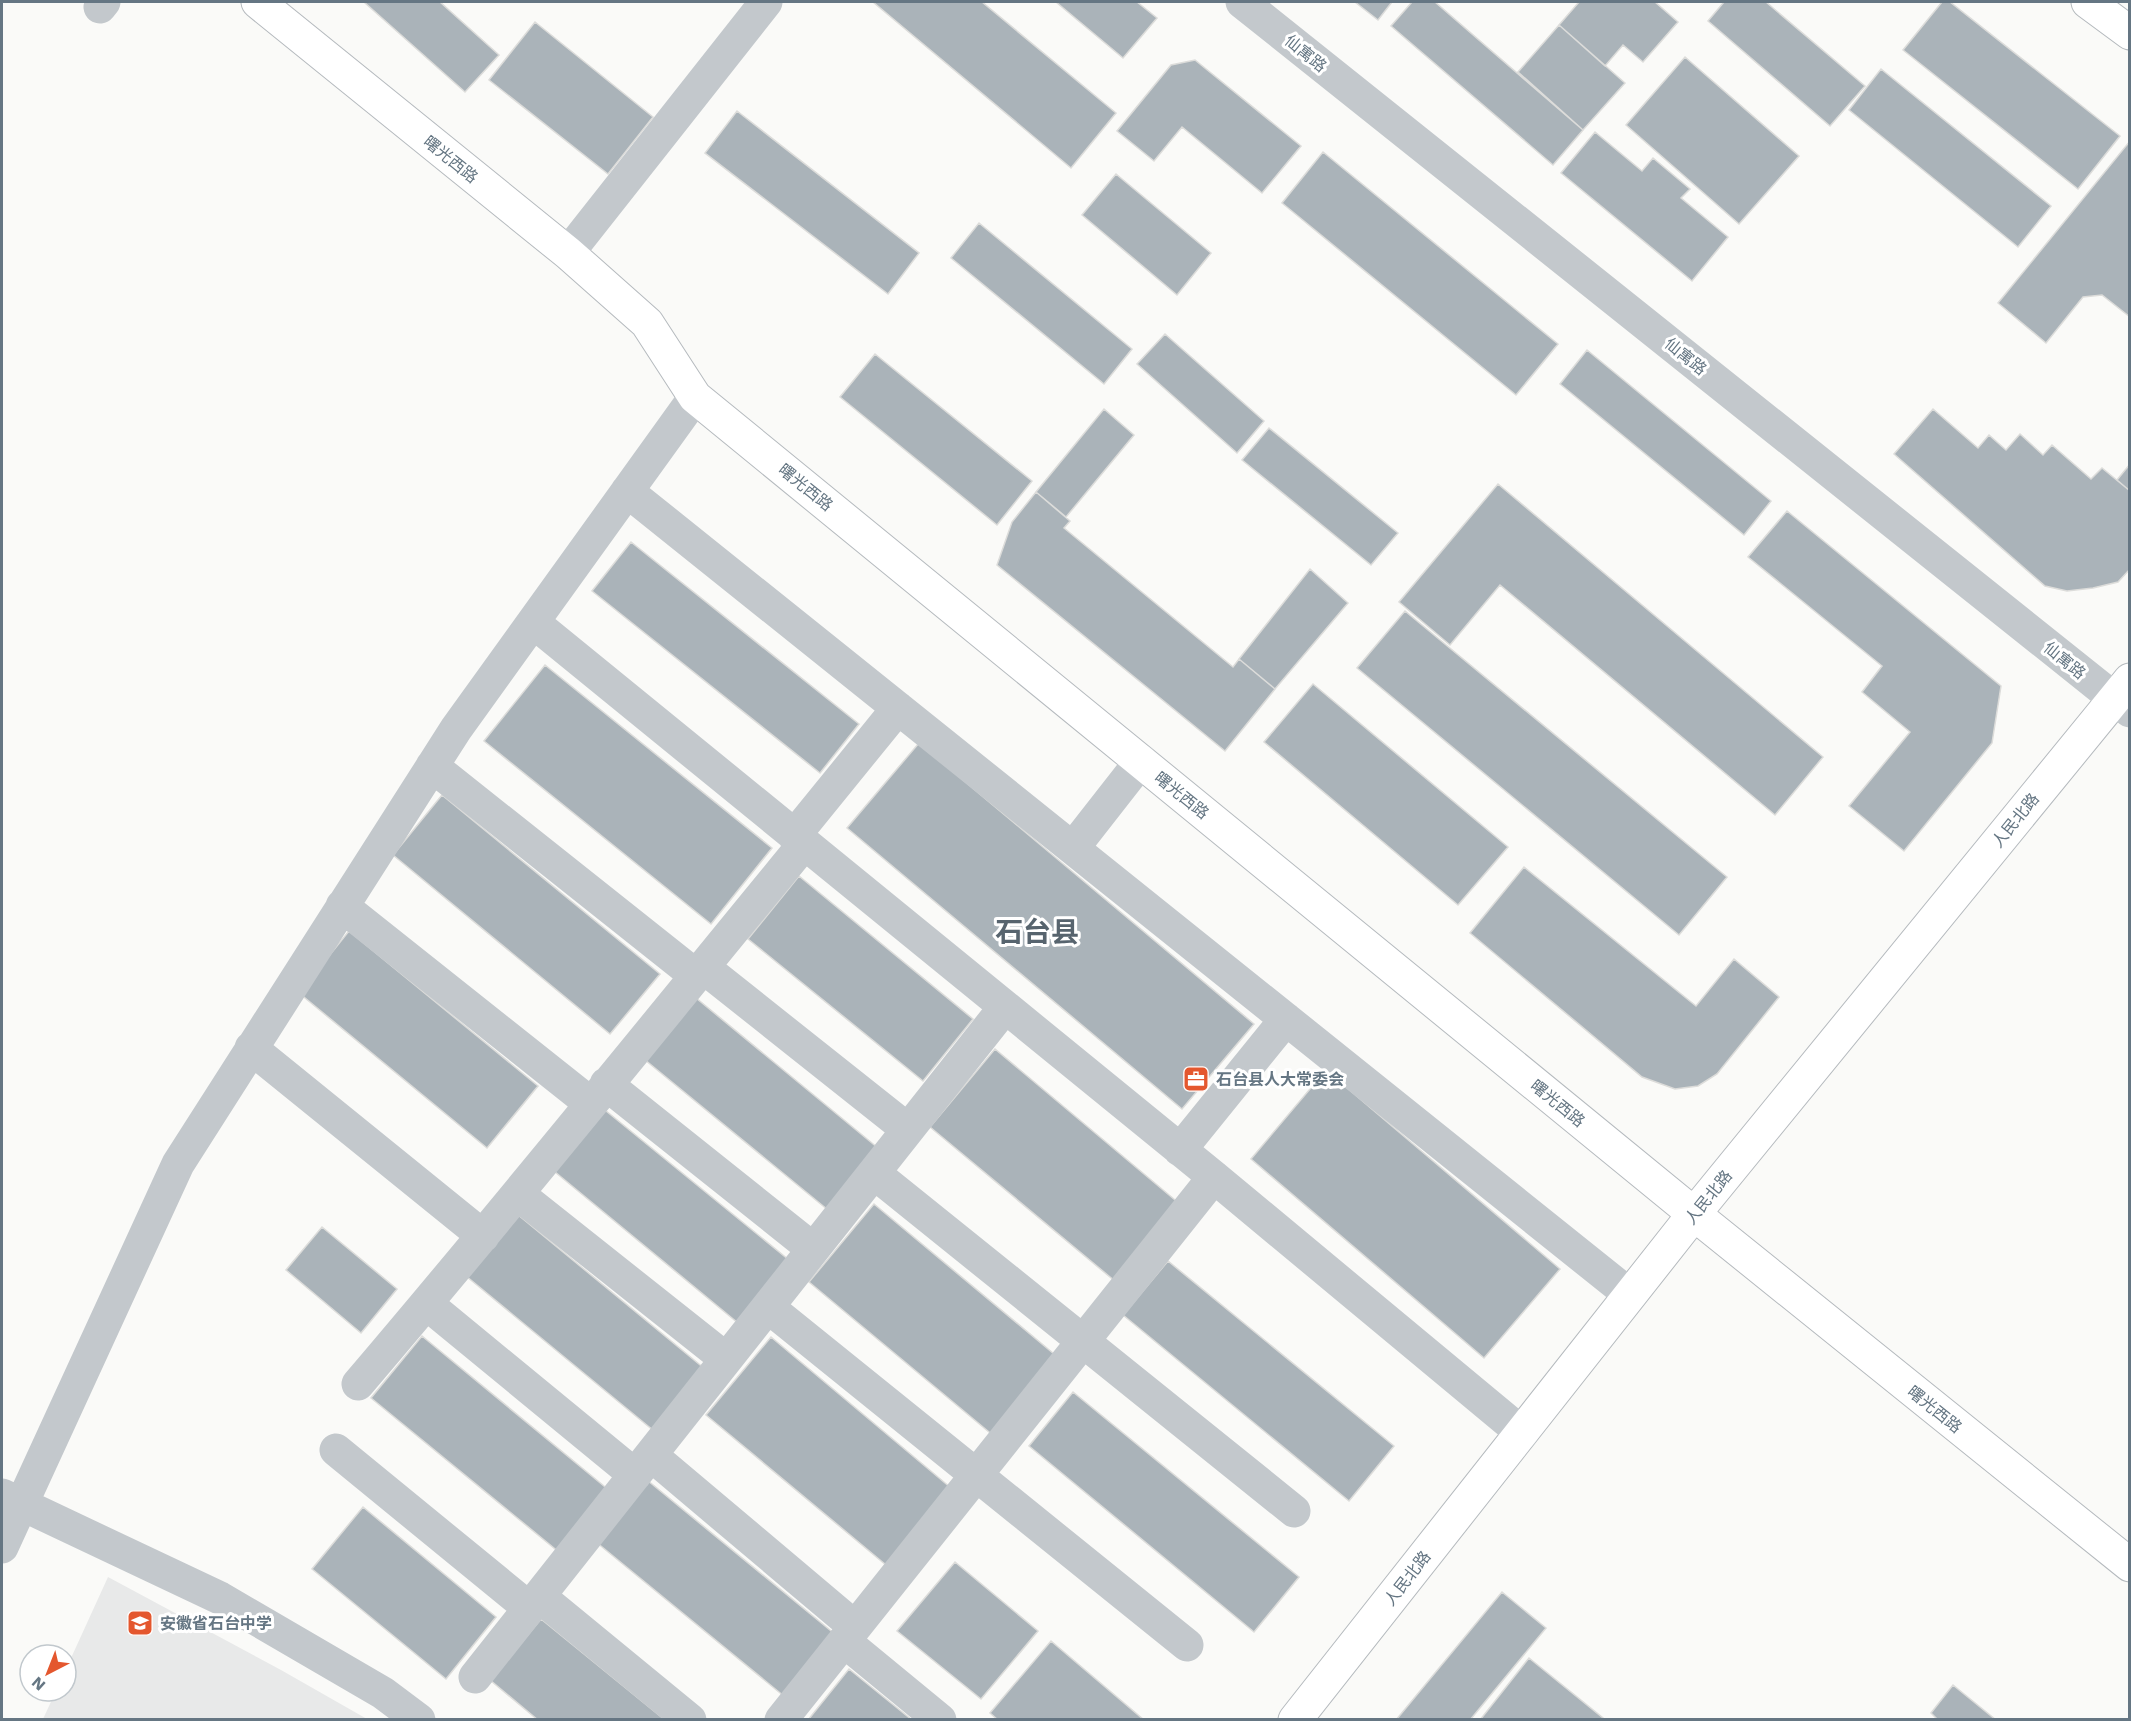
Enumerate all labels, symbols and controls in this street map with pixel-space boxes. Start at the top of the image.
street label: 仙寓路 [1281,31,1330,76]
street label: 曙光西路 [420,132,482,187]
street label: 仙寓路 [1661,334,1710,379]
street label: 曙光西路 [775,460,837,515]
street label: 仙寓路 [2040,638,2089,683]
street label: 曙光西路 [1151,768,1213,823]
street label: 人民北路 [1988,789,2043,851]
district label: 石台县 [995,916,1079,949]
office icon: 石台县人大常委会 [1181,1064,1211,1094]
place label: 石台县人大常委会 [1216,1070,1344,1089]
street label: 曙光西路 [1527,1076,1589,1131]
street label: 人民北路 [1681,1166,1736,1228]
street label: 曙光西路 [1904,1382,1966,1437]
street label: 人民北路 [1380,1547,1435,1609]
school or university icon: 安徽省石台中学 [125,1608,155,1638]
place label: 安徽省石台中学 [160,1614,272,1633]
north arrow [18,1643,78,1703]
text: N [28,1673,49,1695]

